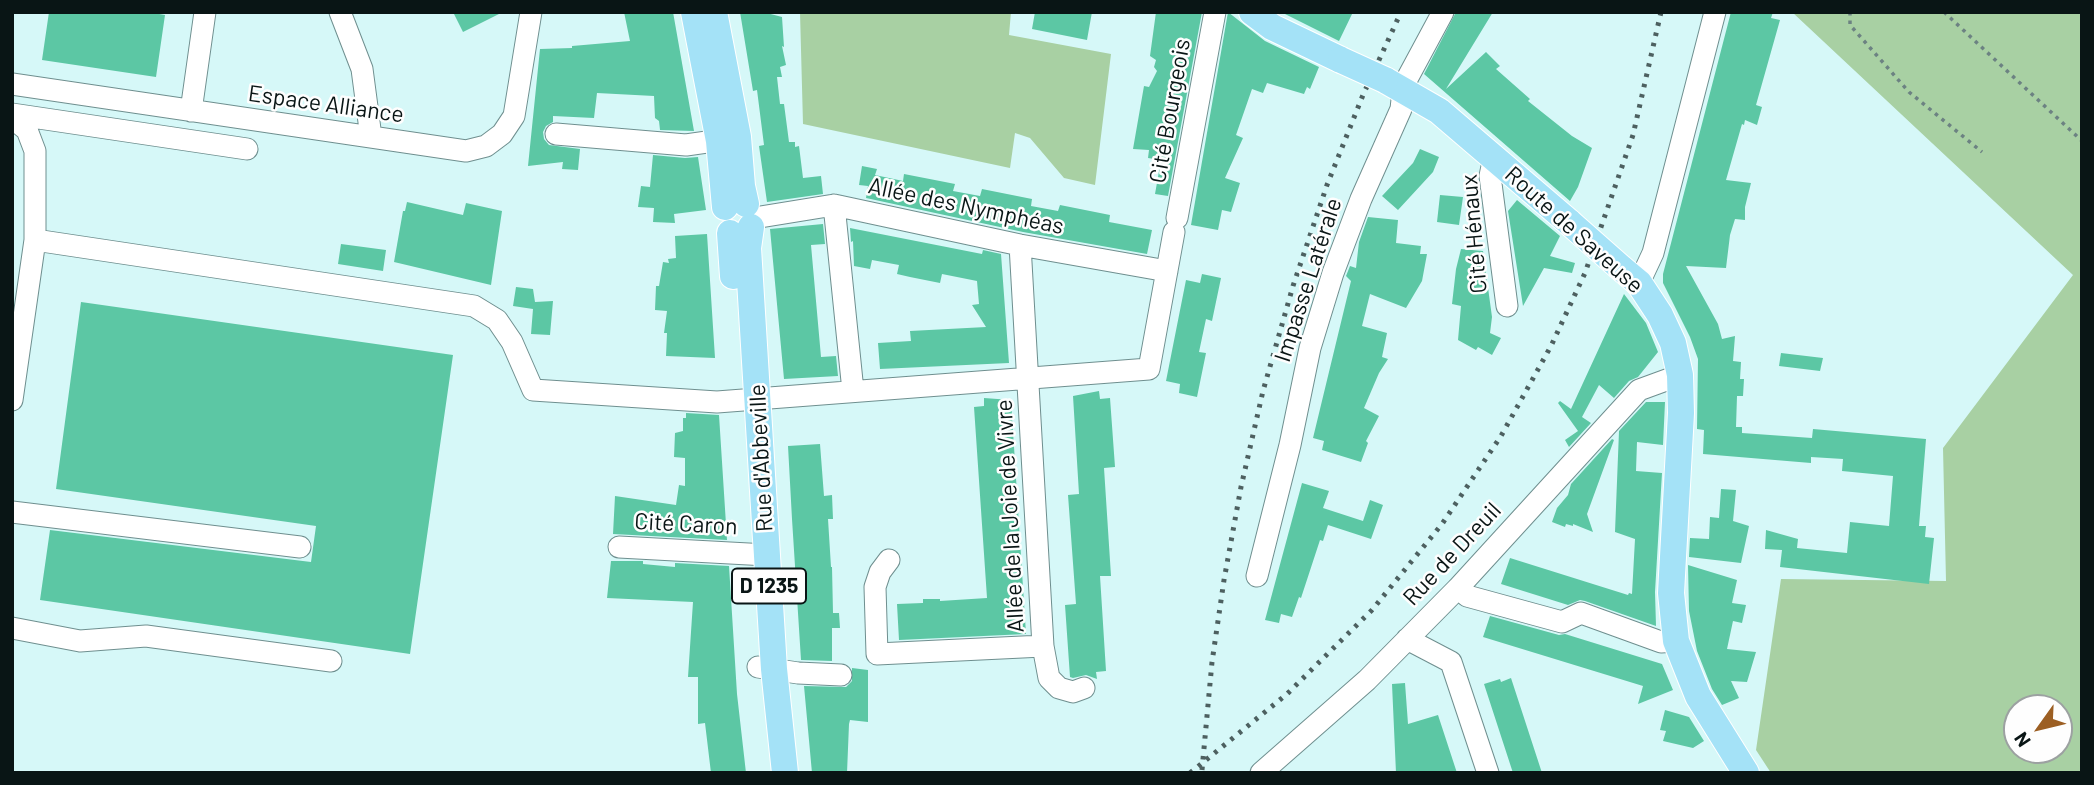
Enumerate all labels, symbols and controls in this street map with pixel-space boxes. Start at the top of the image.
street label: Cité Bourgeois [1144,37,1196,185]
street label: Espace Alliance [246,79,406,129]
street label: Route de Saveuse [1499,161,1649,299]
street label: Allée des Nymphéas [866,172,1066,240]
street label: Cité Hénaux [1455,173,1493,295]
street label: Impasse Latérale [1268,195,1348,365]
street label: Rue d'Abbeville [743,383,779,533]
street label: Allée de la Joie de Vivre [990,399,1030,633]
street label: Rue de Dreuil [1397,497,1507,611]
street label: Cité Caron [634,508,738,540]
road number: D 1235 [732,568,806,604]
north arrow [2003,694,2073,764]
text: N [2009,728,2035,752]

